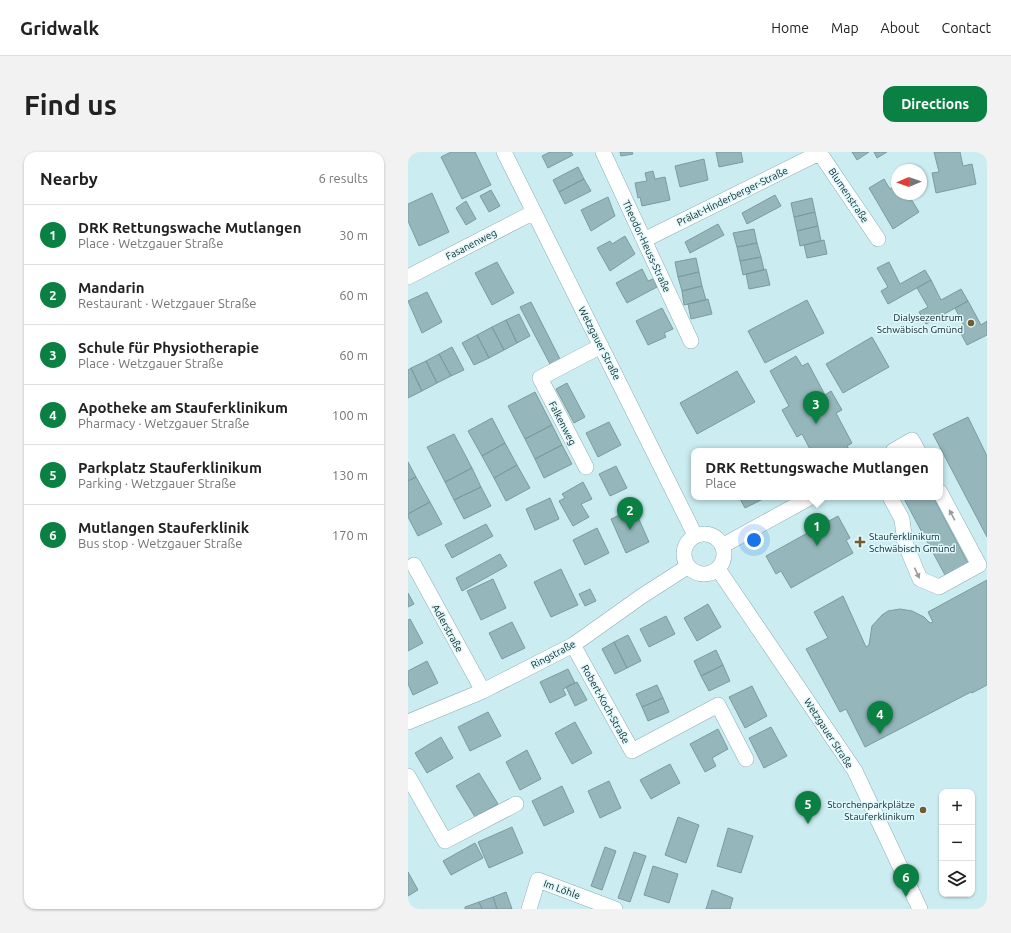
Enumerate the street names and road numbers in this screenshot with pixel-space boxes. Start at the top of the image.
street label: Prälat-Hinderberger-Straße [675,165,789,228]
street label: Blumenstraße [826,166,871,225]
street label: Theodor-Heuss-Straße [620,198,673,294]
street label: Fasanenweg [444,227,498,262]
street label: Wetzgauer Straße [576,305,623,382]
street label: Falkenweg [547,399,578,447]
street label: Adlerstraße [430,602,465,654]
street label: Ringstraße [529,638,577,671]
street label: Robert-Koch-Straße [579,663,632,746]
street label: Wetzgauer Straße [802,696,855,770]
street label: Im Löhle [542,878,582,901]

